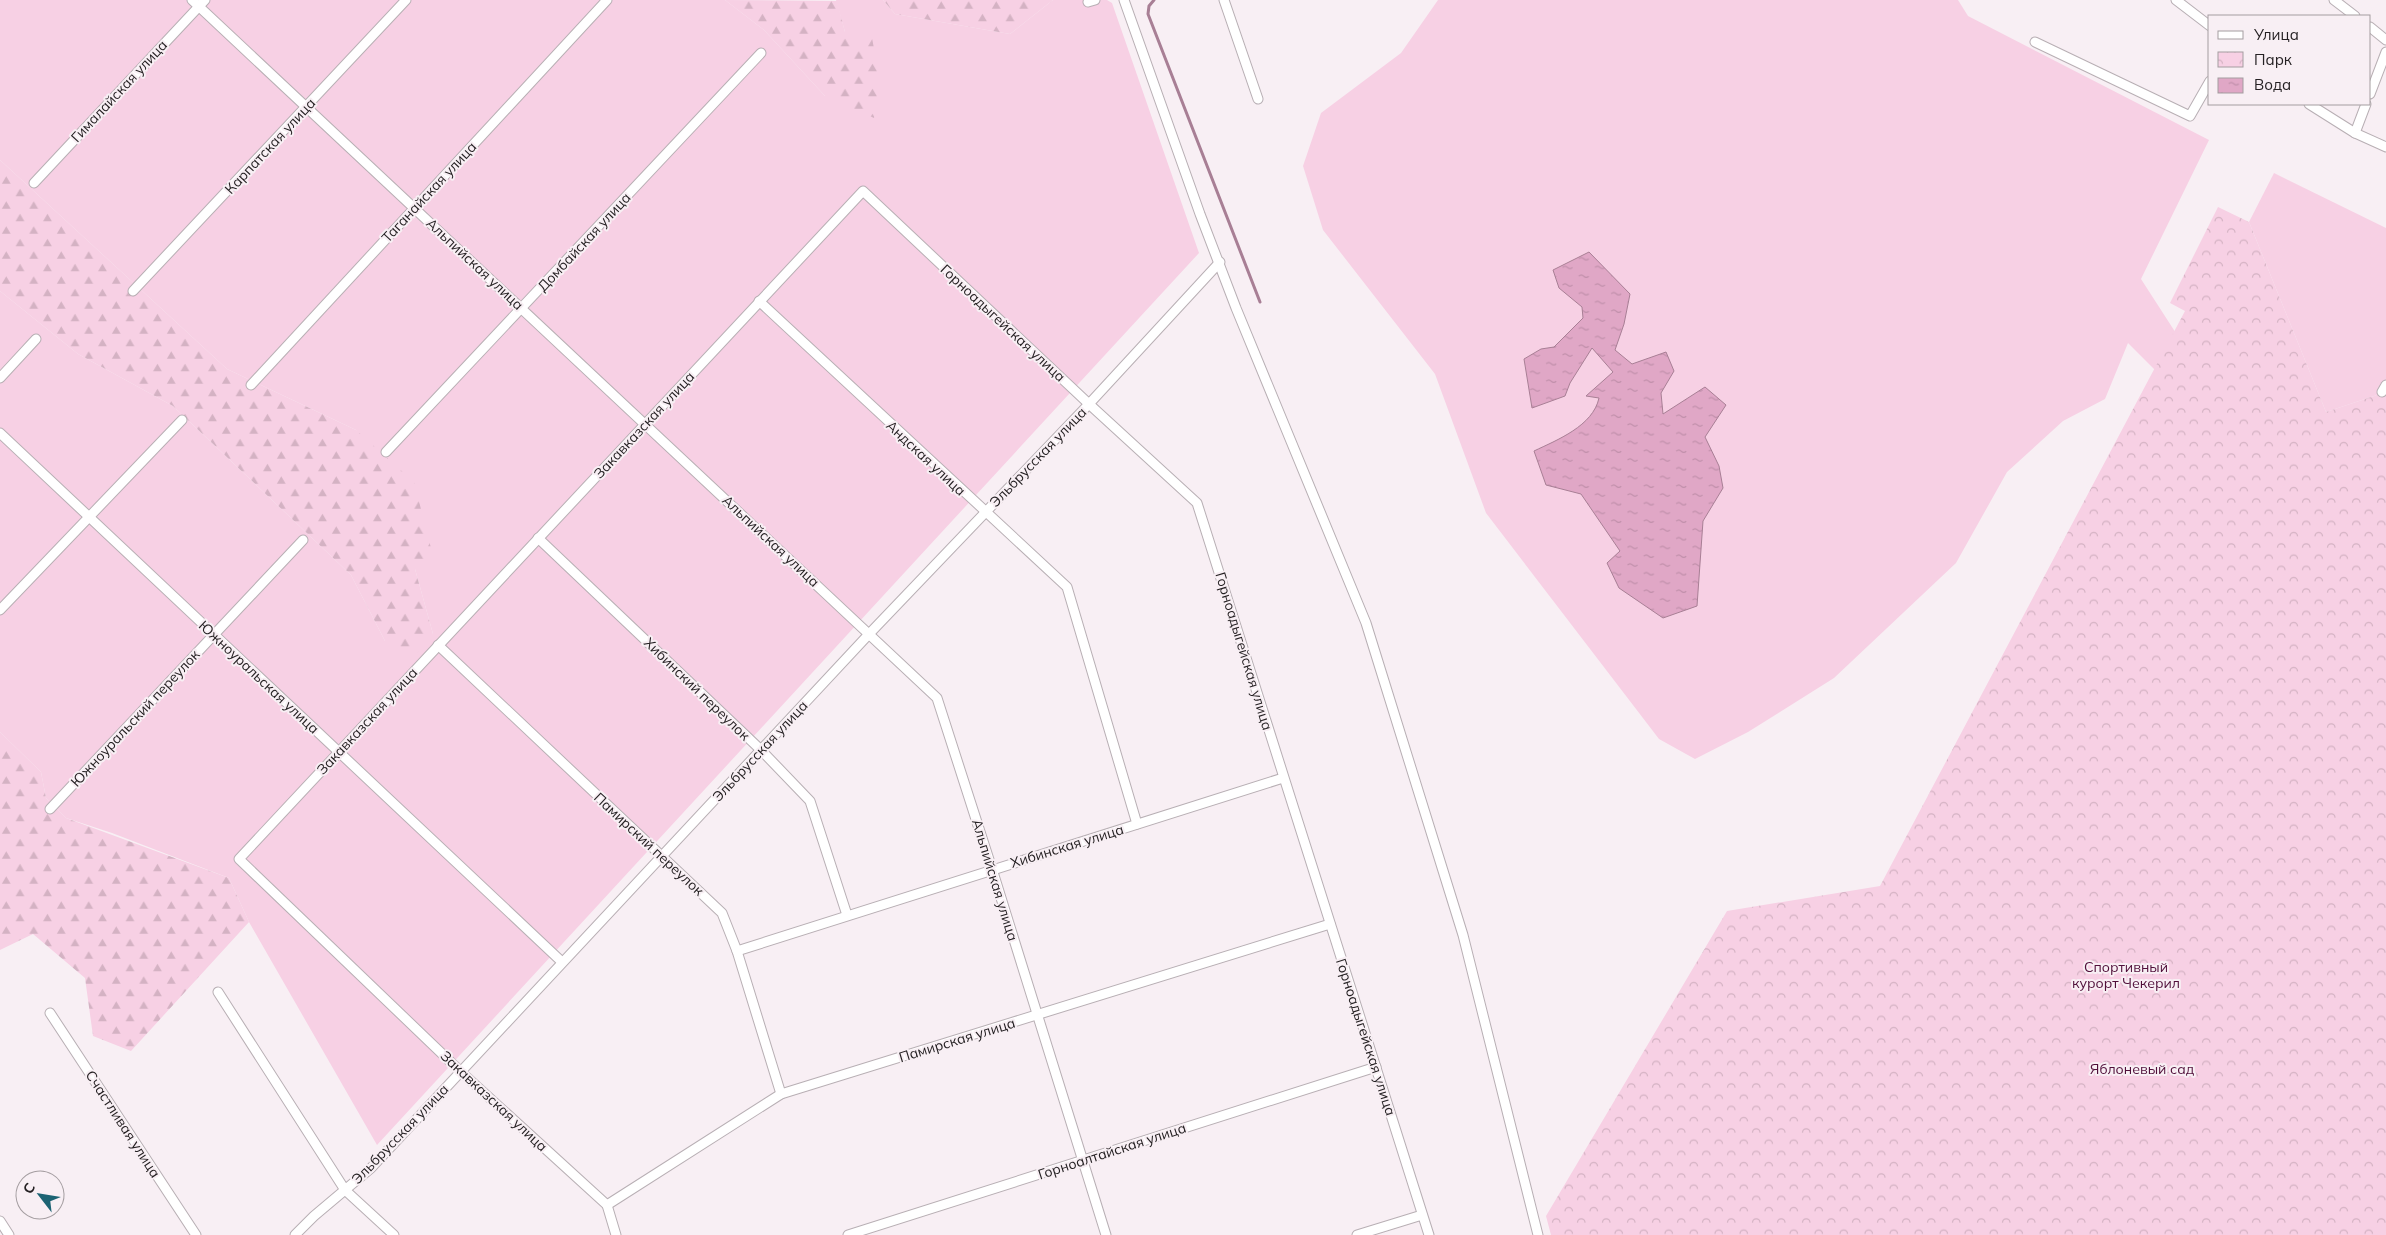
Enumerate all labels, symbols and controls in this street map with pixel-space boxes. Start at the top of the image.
legend [2208,15,2371,105]
text: Улица [2253,25,2299,44]
street label: Гималайская улица [67,36,171,146]
text: Парк [2254,50,2293,69]
text: Вода [2254,75,2291,94]
street label: Карпатская улица [221,94,319,198]
street label: Таганайская улица [378,138,480,246]
street label: Домбайская улица [533,189,635,295]
street label: Альпийская улица [423,214,527,314]
street label: Горноадыгейская улица [937,260,1069,386]
street label: Закавказская улица [590,368,698,482]
street label: Эльбрусская улица [986,403,1090,511]
street label: Андская улица [882,416,970,500]
street label: Альпийская улица [719,491,823,591]
street label: Горноадыгейская улица [1211,570,1277,732]
street label: Южноуральская улица [195,616,323,738]
street label: Хибинский переулок [640,634,754,745]
street label: Южноуральский переулок [67,645,204,790]
street label: Закавказская улица [313,664,421,778]
street label: Эльбрусская улица [708,697,812,805]
street label: Памирский переулок [590,788,708,900]
street label: Альпийская улица [968,817,1022,943]
street label: Хибинская улица [1008,820,1126,872]
street label: Горноадыгейская улица [1332,956,1400,1118]
park label: Спортивный курорт Чекерил [2072,958,2180,992]
street label: Памирская улица [897,1014,1017,1066]
street label: Закавказская улица [437,1047,551,1155]
park label: Яблоневый сад [2090,1060,2195,1078]
street label: Счастливая улица [82,1067,164,1181]
street label: Эльбрусская улица [348,1080,452,1188]
street label: Горноалтайская улица [1036,1119,1188,1183]
north arrow [15,1170,65,1220]
text: С [19,1180,39,1197]

